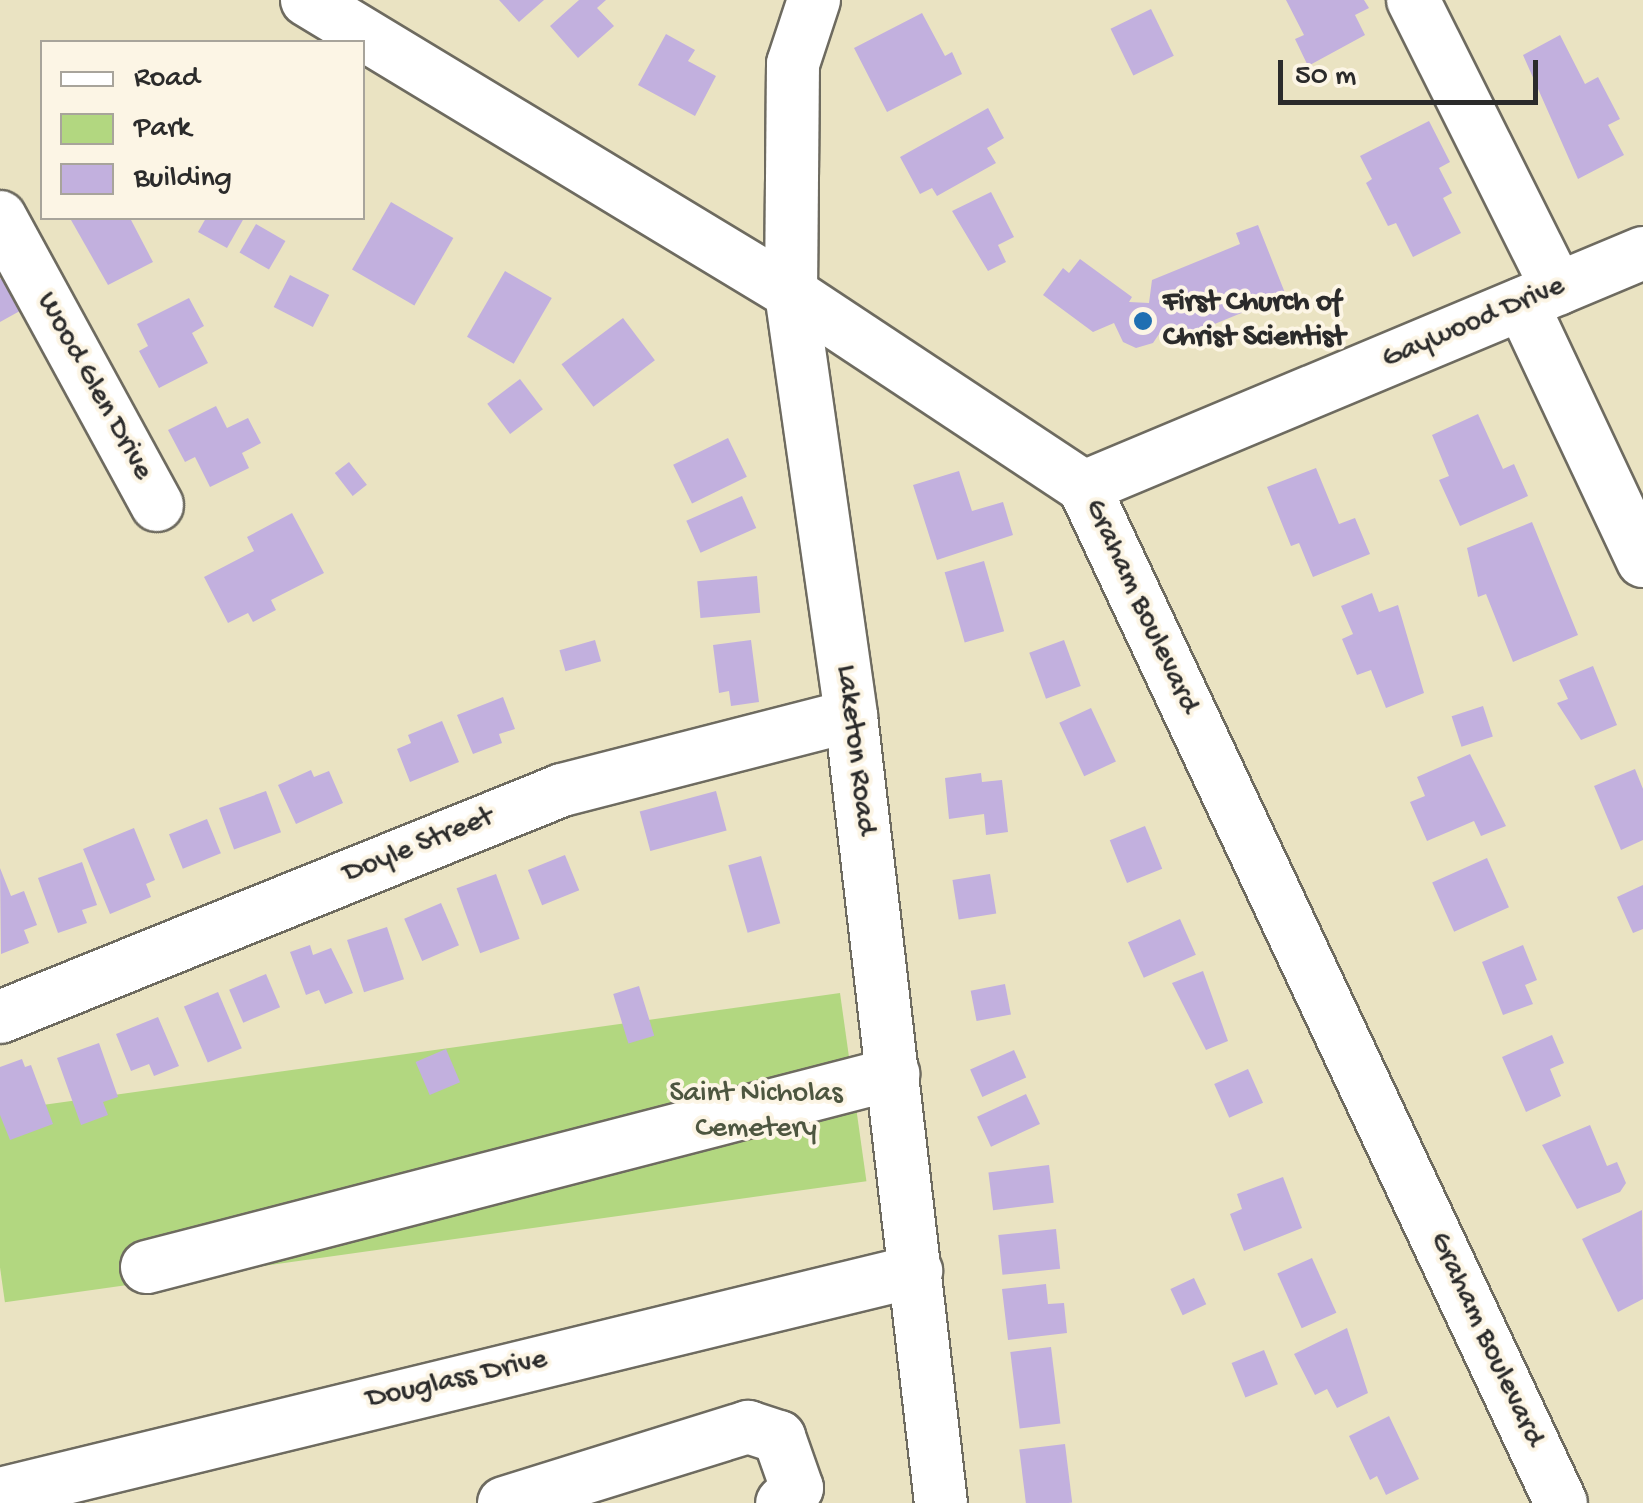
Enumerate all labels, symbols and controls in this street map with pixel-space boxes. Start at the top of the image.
legend [40,40,365,220]
scale bar [1283,40,1543,102]
text: 50 m [1295,60,1356,95]
text: Road [134,62,200,97]
text: Park [134,112,191,147]
text: Building [134,162,232,197]
street label: Gaywood Drive [1377,269,1571,379]
place label: First Church of Christ Scientist [1163,286,1345,356]
street label: Wood Glen Drive [27,287,159,487]
marker: First Church of Christ Scientist [1132,310,1154,332]
street label: Graham Boulevard [1075,494,1205,720]
street label: Laketon Road [826,663,882,837]
street label: Doyle Street [339,801,499,893]
park label: Saint Nicholas Cemetery [670,1077,842,1148]
street label: Graham Boulevard [1420,1227,1550,1453]
street label: Douglass Drive [363,1343,551,1419]

